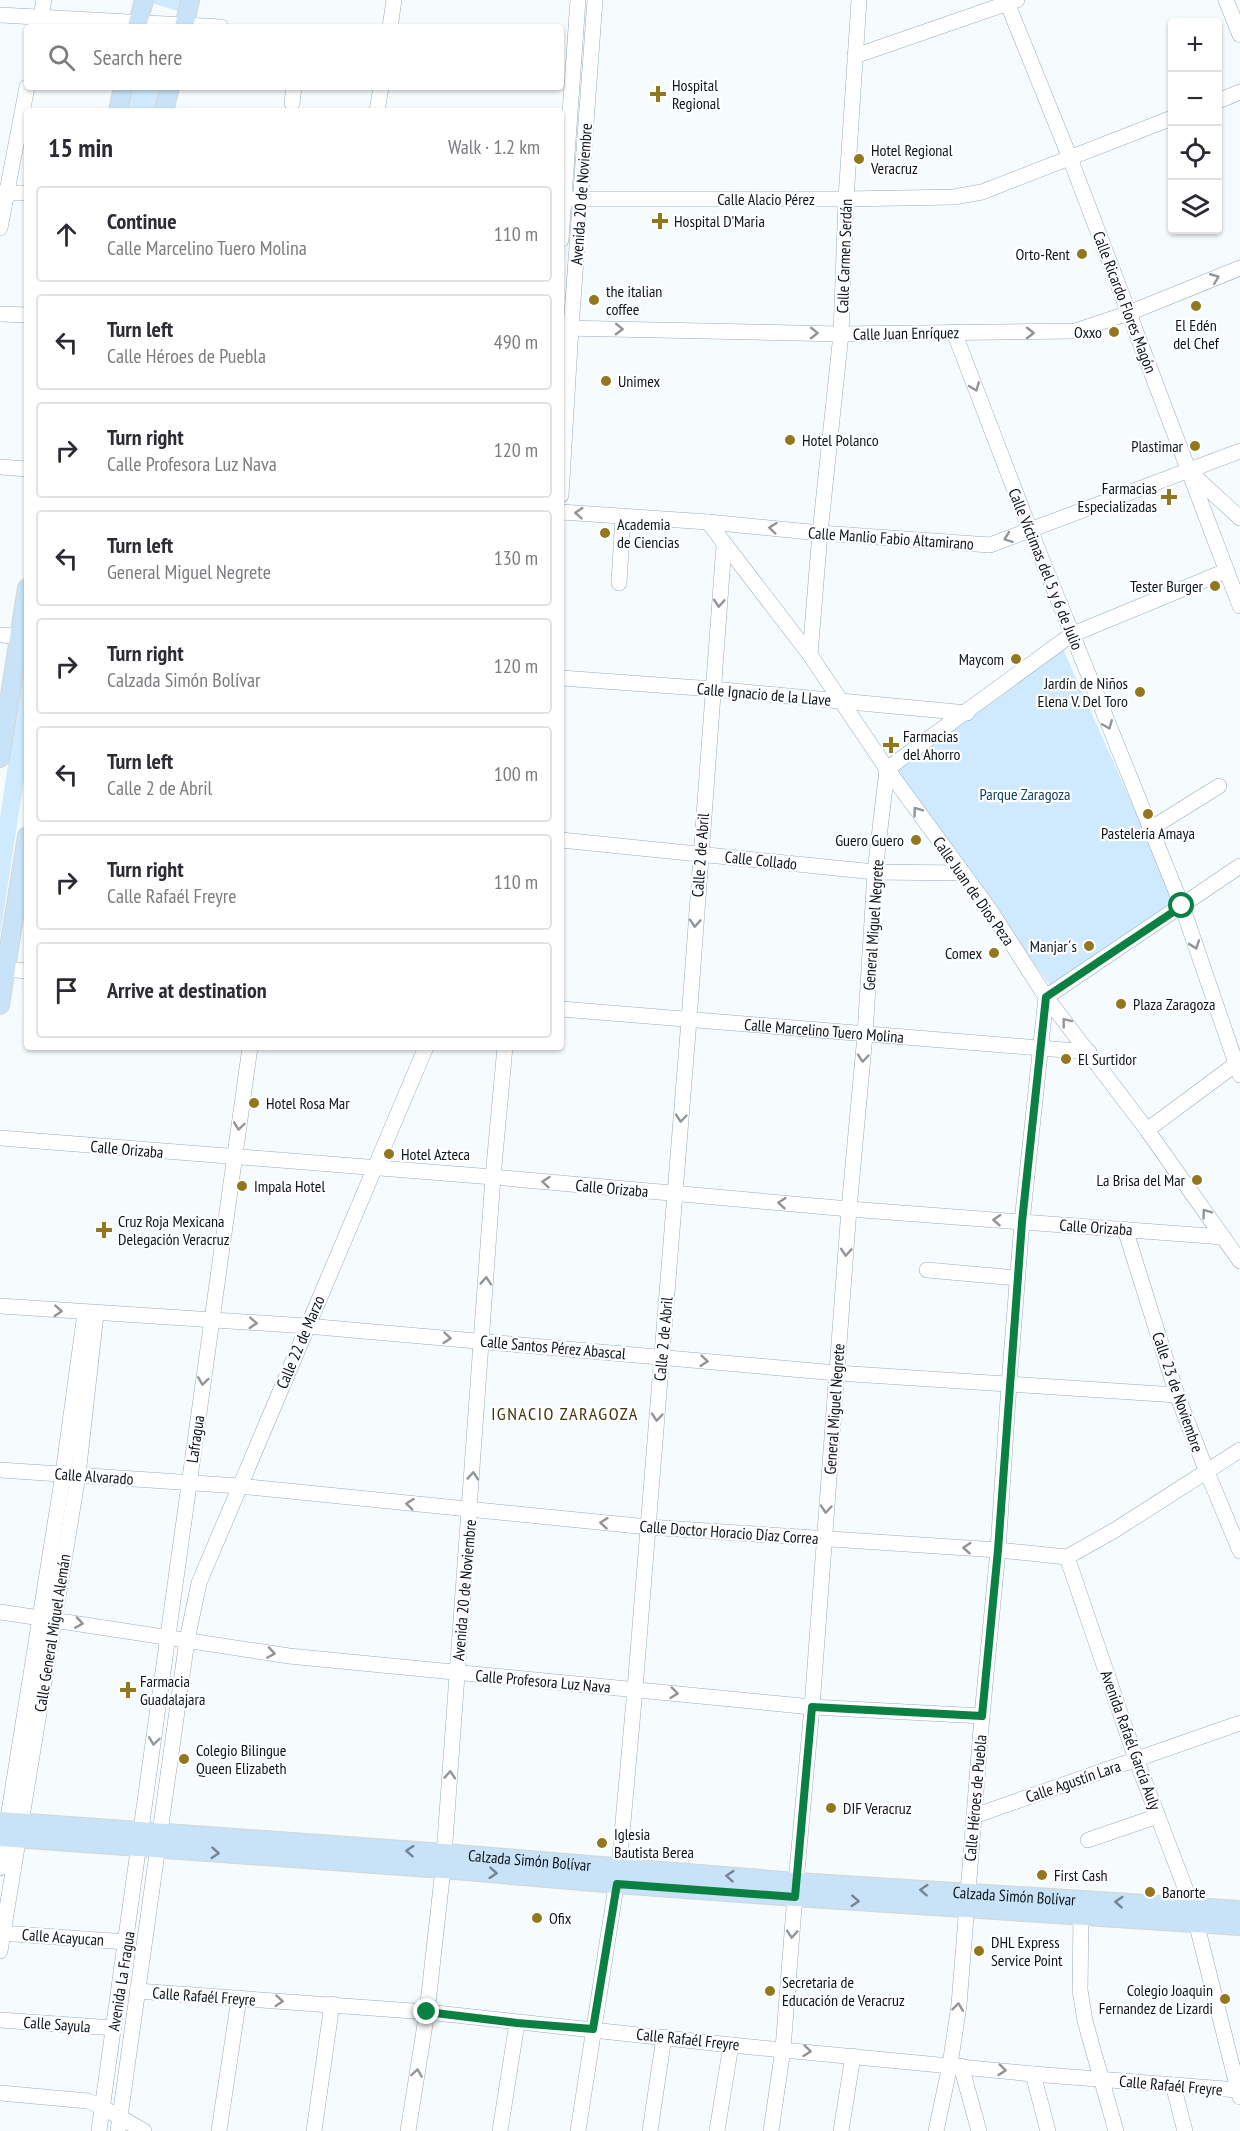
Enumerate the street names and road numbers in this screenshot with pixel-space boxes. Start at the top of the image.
street label: Avenida 20 de Noviembre [566,123,596,265]
street label: Calle Alacio Pérez [717,189,815,209]
street label: Calle Carmen Serdán [832,198,856,314]
street label: Calle Ricardo Flores Magón [1089,228,1161,376]
street label: Calle Juan Enríquez [853,322,960,344]
street label: Calle Víctimas del 5 y 6 de Julio [1004,485,1088,653]
street label: Calle Manlio Fabio Altamirano [807,522,975,554]
street label: Calle Ignacio de la Llave [696,678,832,710]
street label: Calle 2 de Abril [687,812,713,898]
street label: Calle Juan de Dios Peza [929,833,1019,949]
street label: Calle Collado [724,846,798,874]
street label: General Miguel Negrete [858,859,888,991]
street label: Calle Marcelino Tuero Molina [744,1014,905,1047]
street label: Calle Orizaba [90,1136,164,1162]
street label: Calle Orizaba [575,1175,649,1201]
street label: Calle Orizaba [1059,1214,1133,1240]
street label: Calle 22 de Marzo [271,1292,329,1392]
street label: Calle 2 de Abril [649,1296,677,1382]
street label: Calle 23 de Noviembre [1148,1329,1208,1455]
street label: Calle Santos Pérez Abascal [479,1331,627,1363]
street label: General Miguel Negrete [819,1343,849,1475]
street label: Lafragua [182,1414,208,1464]
street label: Calle Alvarado [54,1463,134,1489]
street label: Calle Doctor Horacio Díaz Correa [639,1516,819,1548]
street label: Avenida 20 de Noviembre [448,1518,480,1662]
street label: Calle General Miguel Alemán [30,1553,74,1713]
street label: Calle Profesora Luz Nava [475,1665,611,1697]
street label: Avenida Rafaél García Auly [1096,1668,1166,1812]
street label: Calle Héroes de Puebla [959,1734,991,1862]
street label: Calle Agustín Lara [1023,1755,1123,1807]
street label: Calzada Simón Bolívar [467,1845,592,1875]
street label: Calzada Simón Bolívar [952,1882,1077,1910]
street label: Calle Acayucan [21,1924,105,1950]
street label: Avenida La Fragua [103,1930,139,2032]
street label: Calle Rafaél Freyre [152,1982,256,2010]
street label: Calle Sayula [23,2012,91,2036]
street label: Calle Rafaél Freyre [635,2024,741,2054]
street label: Calle Rafaél Freyre [1119,2071,1223,2099]

